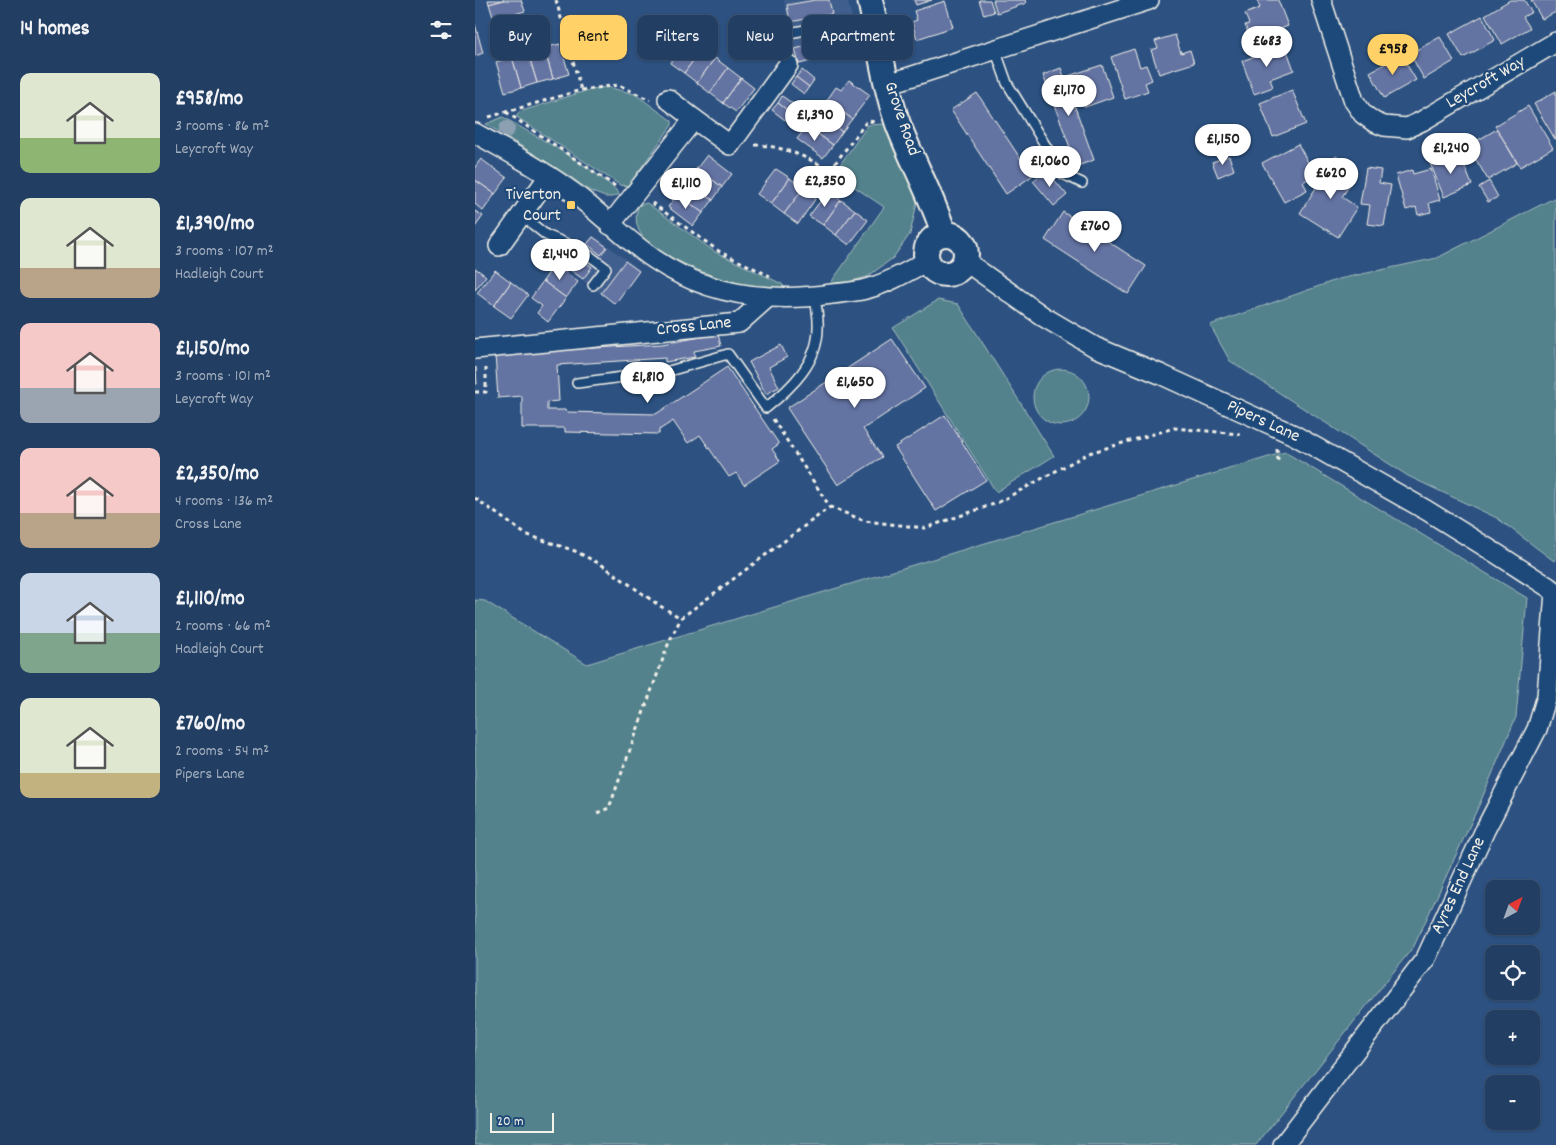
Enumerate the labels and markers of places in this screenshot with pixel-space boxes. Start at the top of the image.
pin: £683 [1237,26,1297,68]
pin: £958 [1363,34,1423,76]
pin: £1,170 [1028,74,1110,117]
pin: £1,390 [774,100,856,142]
pin: £1,150 [1182,124,1264,166]
pin: £1,240 [1410,132,1492,175]
pin: £1,060 [1009,146,1091,188]
pin: £620 [1301,158,1361,200]
pin: £2,350 [784,166,866,208]
pin: £1,110 [645,168,727,210]
place label: Tiverton Court [505,183,561,229]
marker: Tiverton Court [565,199,577,211]
pin: £760 [1065,210,1125,253]
pin: £1,440 [519,238,601,281]
pin: £1,810 [607,362,689,404]
pin: £1,650 [814,366,896,409]

